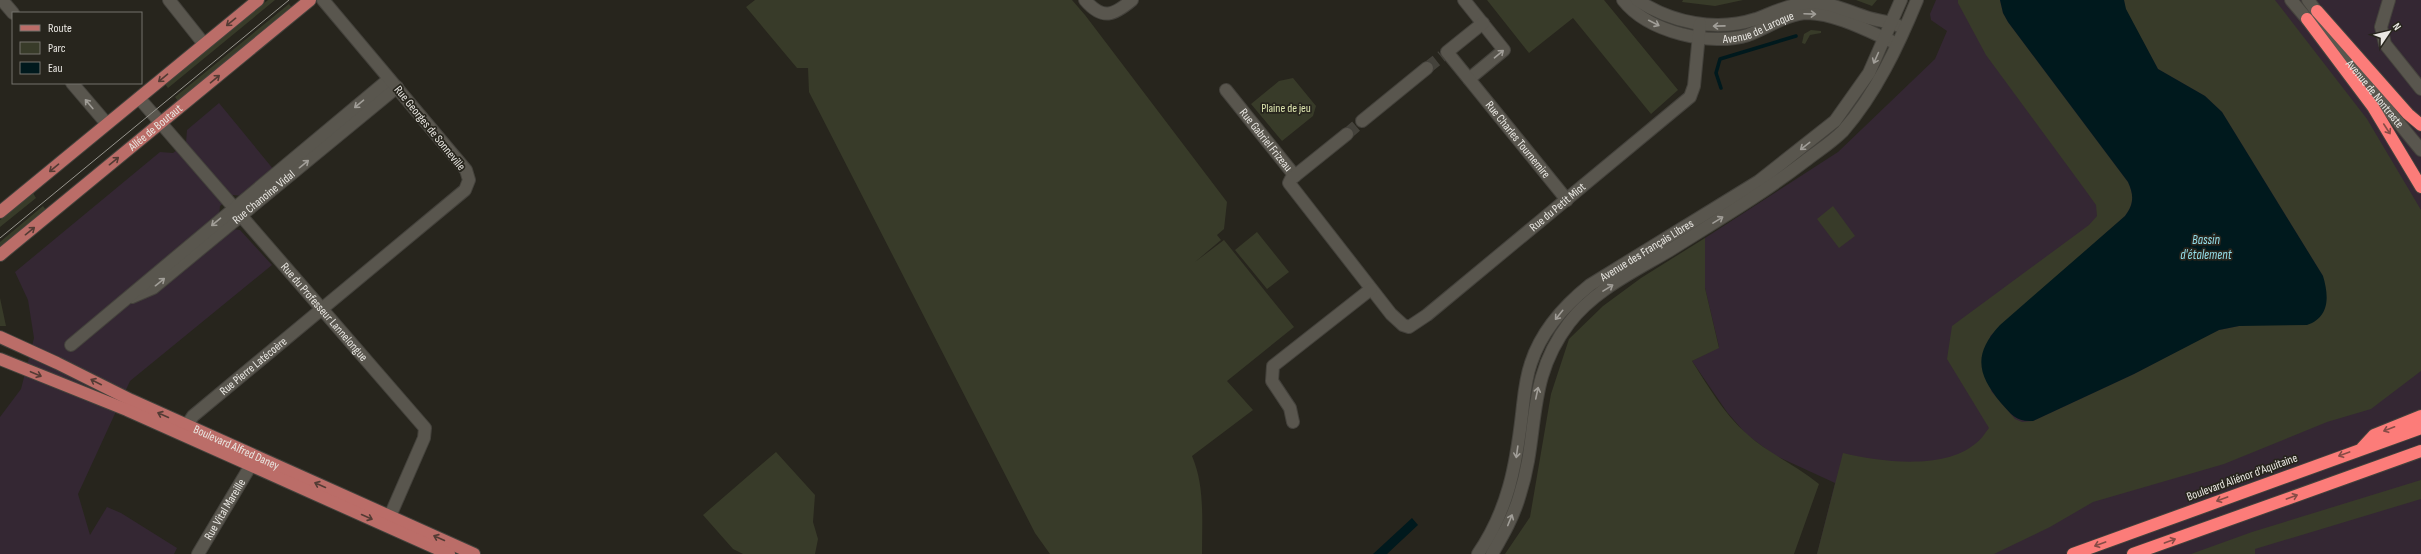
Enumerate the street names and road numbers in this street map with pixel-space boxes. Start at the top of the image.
street label: Avenue de Laroque [1721,9,1796,47]
street label: Avenue de Nontraste [2342,56,2407,131]
street label: Rue Georges de Sonneville [391,83,469,174]
street label: Rue Charles Tournemire [1482,98,1554,182]
street label: Allée de Boutaut [125,101,186,155]
street label: Rue Gabriel Frizeau [1236,106,1295,175]
street label: Rue Chanoine Vidal [229,167,298,228]
street label: Rue du Petit Miot [1527,179,1589,235]
street label: Avenue des Français Libres [1597,216,1696,285]
street label: Rue du Professeur Lannelongue [277,260,371,365]
street label: Rue Pierre Latécoère [217,334,290,399]
street label: Boulevard Alfred Daney [191,422,282,474]
street label: Boulevard Aliénor d'Aquitaine [2185,450,2300,504]
street label: Rue Vital Mareille [201,476,249,543]

